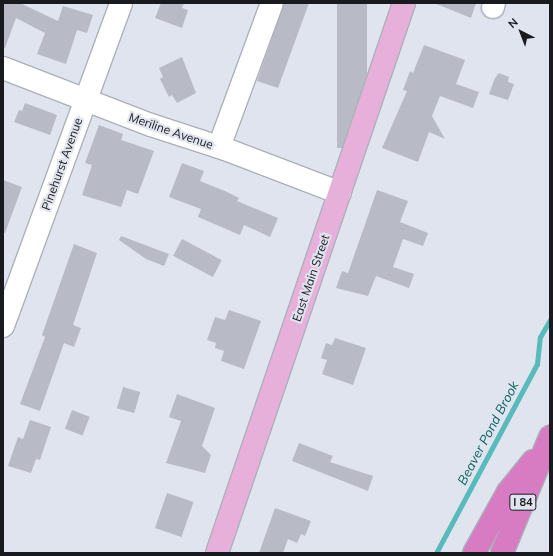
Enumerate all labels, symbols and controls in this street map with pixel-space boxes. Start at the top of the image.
north arrow [501,12,541,52]
text: N [505,15,521,31]
street label: Meriline Avenue [127,110,215,152]
street label: Pinehurst Avenue [39,116,85,212]
street label: East Main Street [289,233,333,323]
water label: Beaver Pond Brook [454,379,522,487]
road number: I 84 [509,493,537,511]

